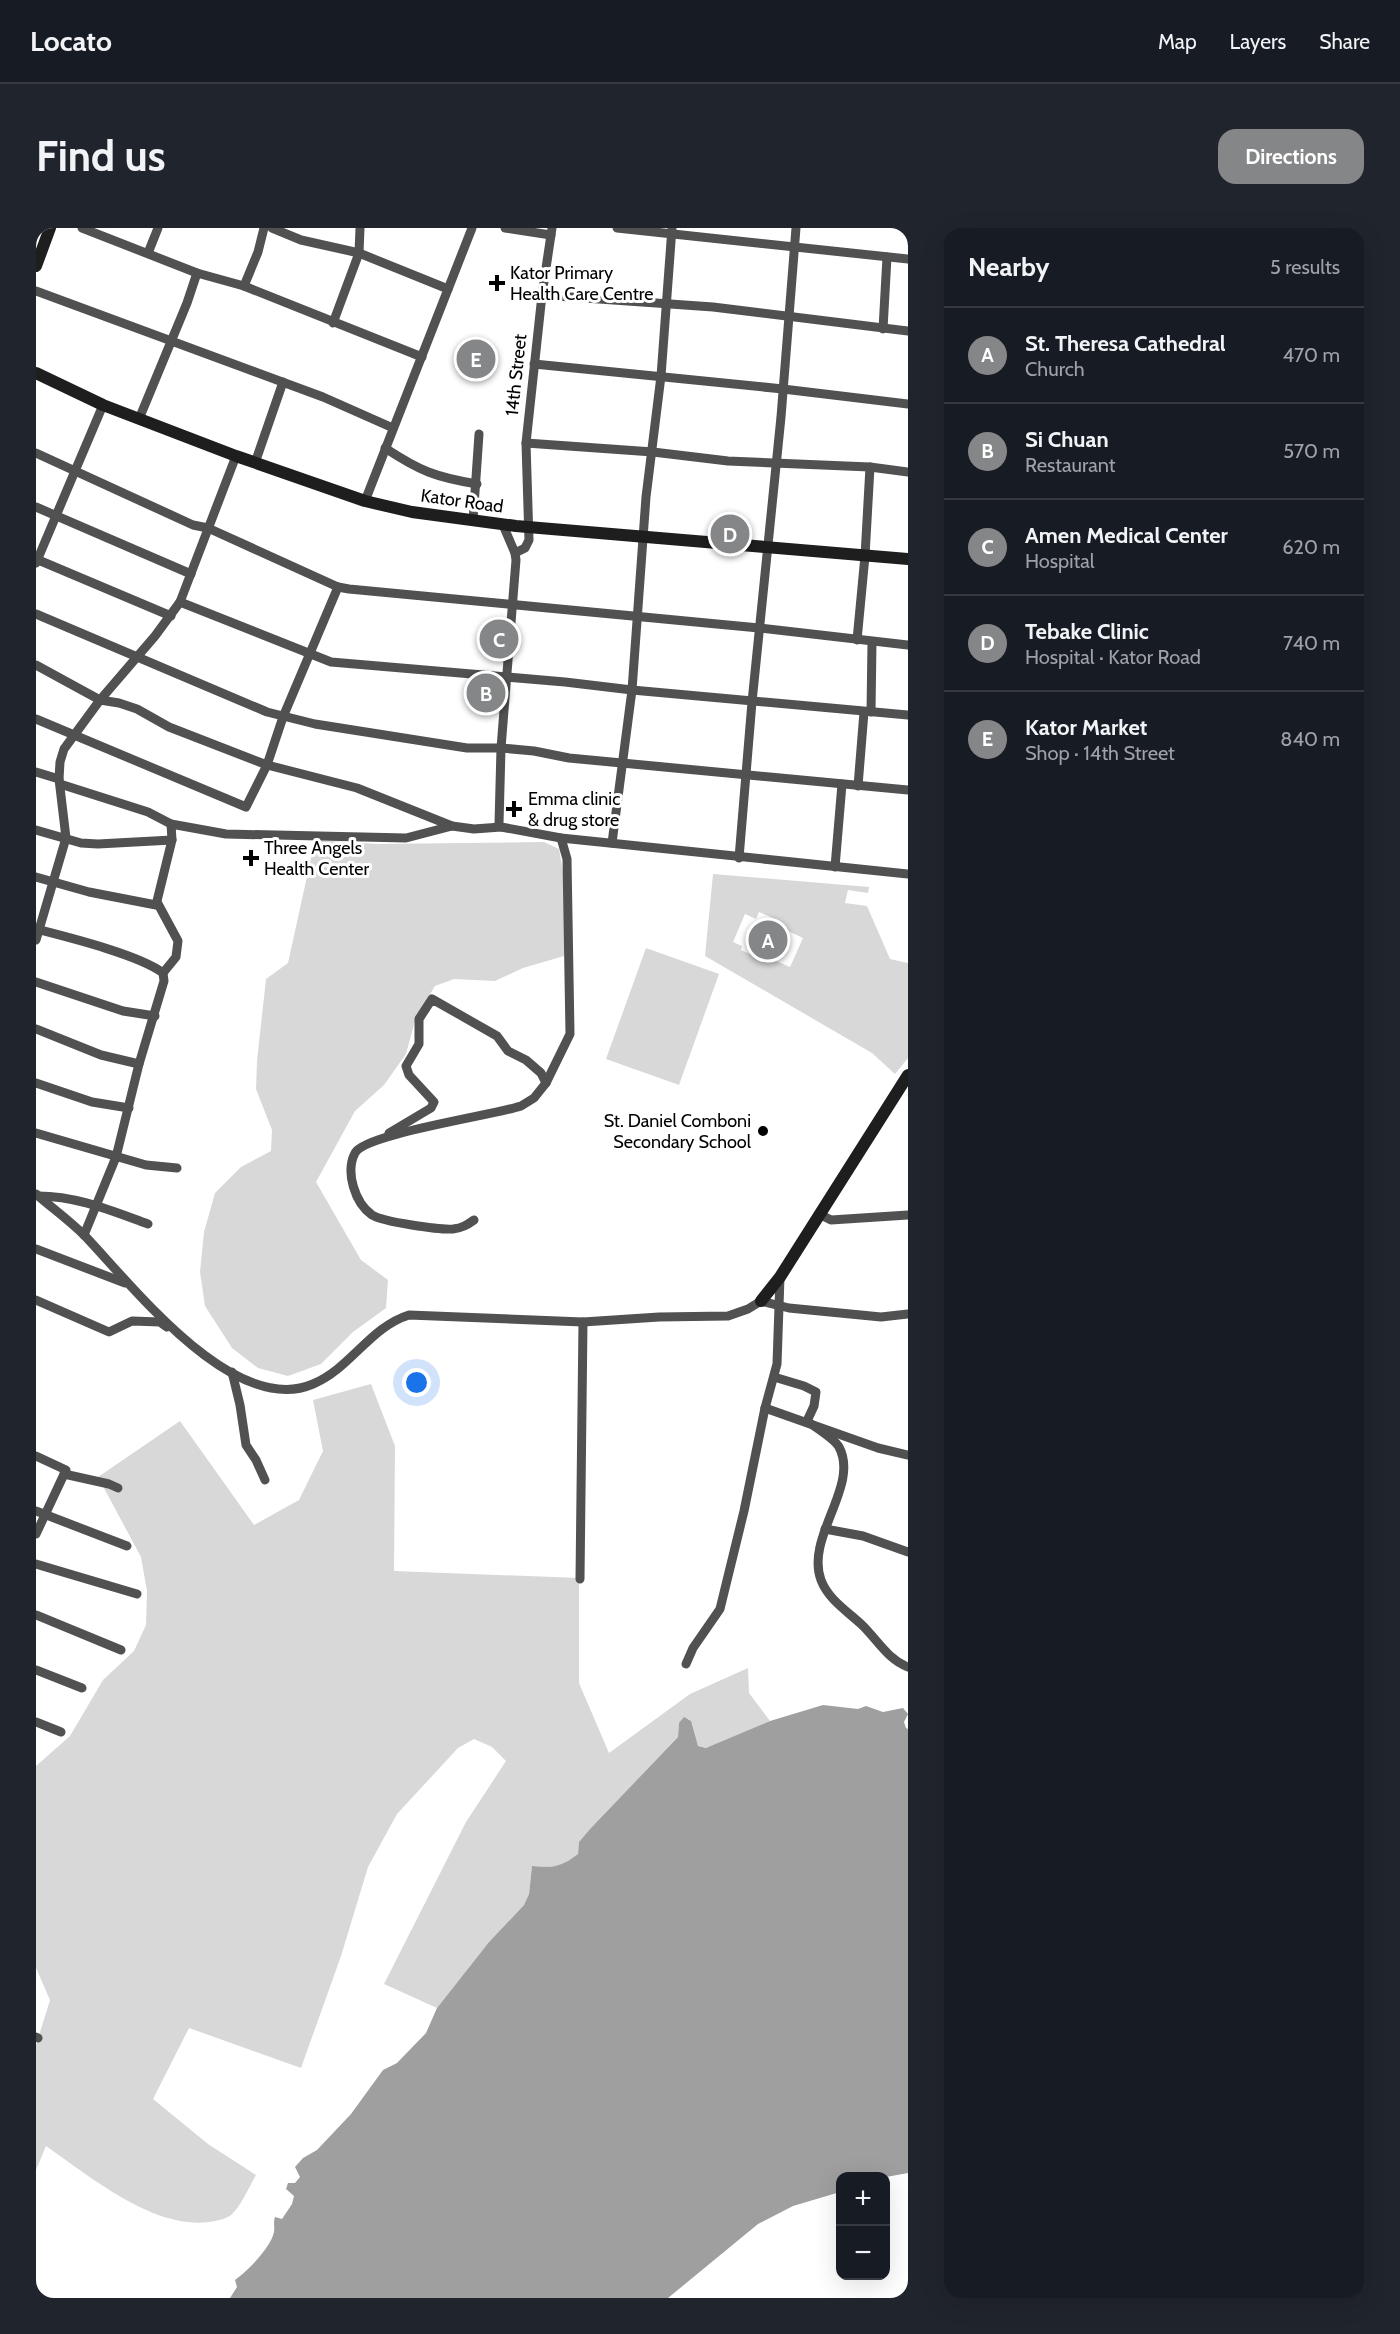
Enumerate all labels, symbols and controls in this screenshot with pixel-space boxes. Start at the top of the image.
text: Locato [30,24,112,58]
text: Map [1158,29,1197,54]
text: Layers [1230,29,1286,54]
text: Share [1319,29,1370,54]
button: Directions [1218,129,1364,184]
text: Find us [36,130,165,182]
text: Nearby [968,251,1049,283]
text: 5 results [1270,255,1340,279]
place label: Kator Primary Health Care Centre [510,262,654,305]
marker: Kator Primary Health Care Centre [488,274,506,292]
text: St. Theresa Cathedral [1025,330,1226,357]
street label: 14th Street [501,333,531,417]
pin: E [456,336,496,382]
text: A [981,343,994,367]
text: 470 m [1283,343,1340,367]
text: Church [1025,357,1085,381]
text: Si Chuan [1025,426,1109,453]
text: B [981,439,994,463]
text: 570 m [1283,439,1340,463]
text: Restaurant [1025,453,1116,477]
street label: Kator Road [419,484,505,518]
pin: D [710,512,750,556]
text: Amen Medical Center [1025,522,1228,549]
text: C [981,535,994,559]
text: 620 m [1282,535,1340,559]
text: Hospital [1025,549,1095,573]
pin: C [480,616,518,662]
text: Tebake Clinic [1025,618,1149,645]
text: D [980,631,995,655]
text: 740 m [1283,631,1340,655]
text: Hospital · Kator Road [1025,645,1201,669]
pin: B [466,670,506,716]
text: Kator Market [1025,714,1147,741]
text: E [982,727,993,751]
text: 840 m [1280,727,1340,751]
text: Shop · 14th Street [1025,741,1175,765]
place label: Emma clinic & drug store [528,788,620,831]
marker: Emma clinic & drug store [505,800,523,818]
place label: Three Angels Health Center [264,837,370,880]
marker: Three Angels Health Center [242,849,260,867]
pin: A [748,918,788,962]
place label: St. Daniel Comboni Secondary School [604,1110,752,1153]
marker: St. Daniel Comboni Secondary School [756,1124,770,1138]
your location [402,1368,431,1397]
map controls [836,2172,890,2280]
button: + [836,2172,890,2226]
button: − [836,2226,890,2280]

